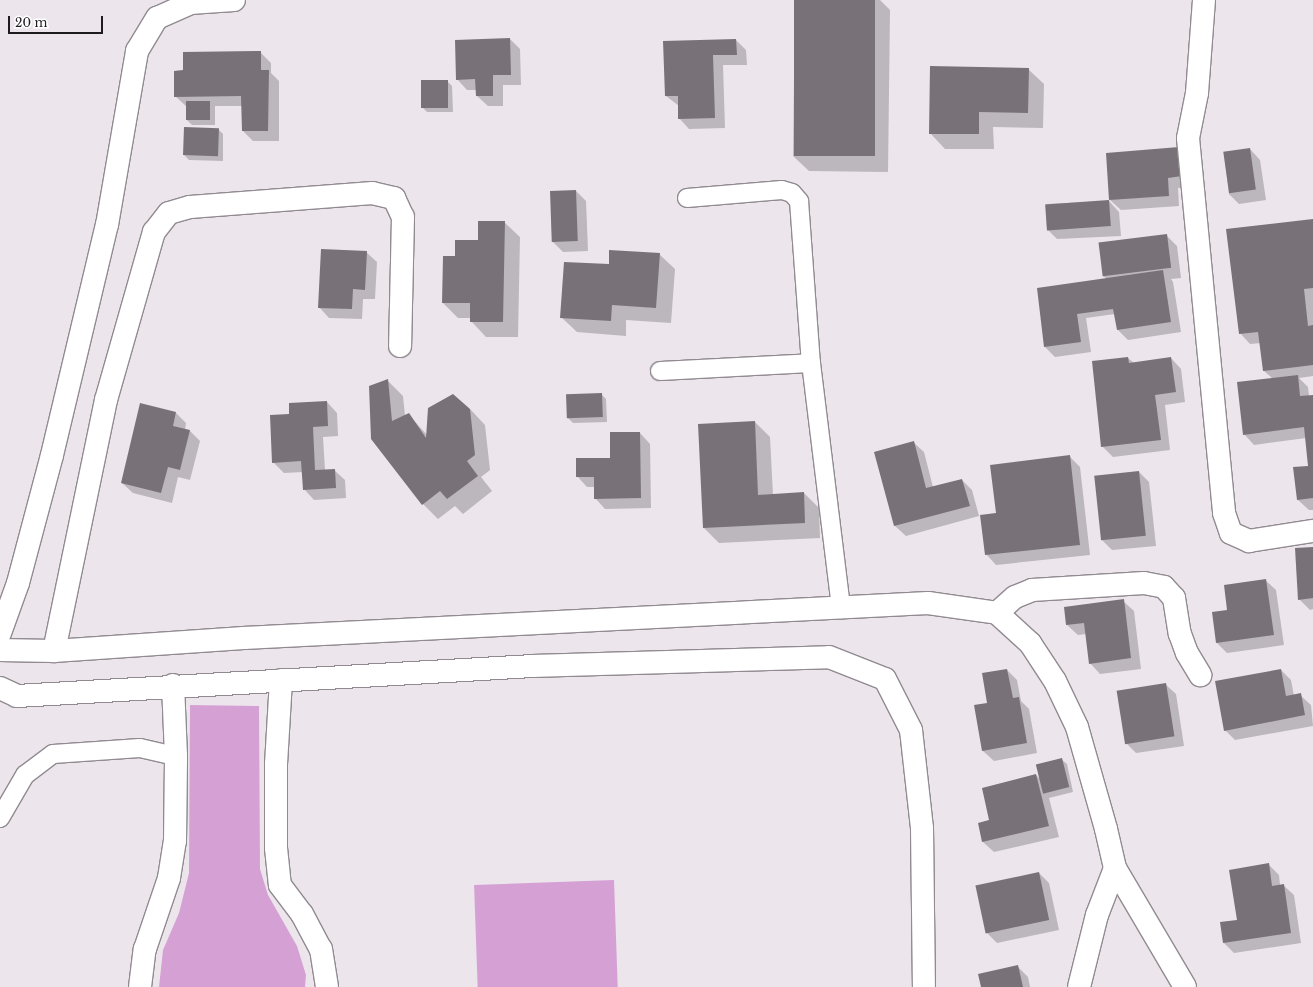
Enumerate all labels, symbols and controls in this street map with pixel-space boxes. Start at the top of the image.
scale bar [10,8,105,34]
text: 20 m [15,15,47,30]

